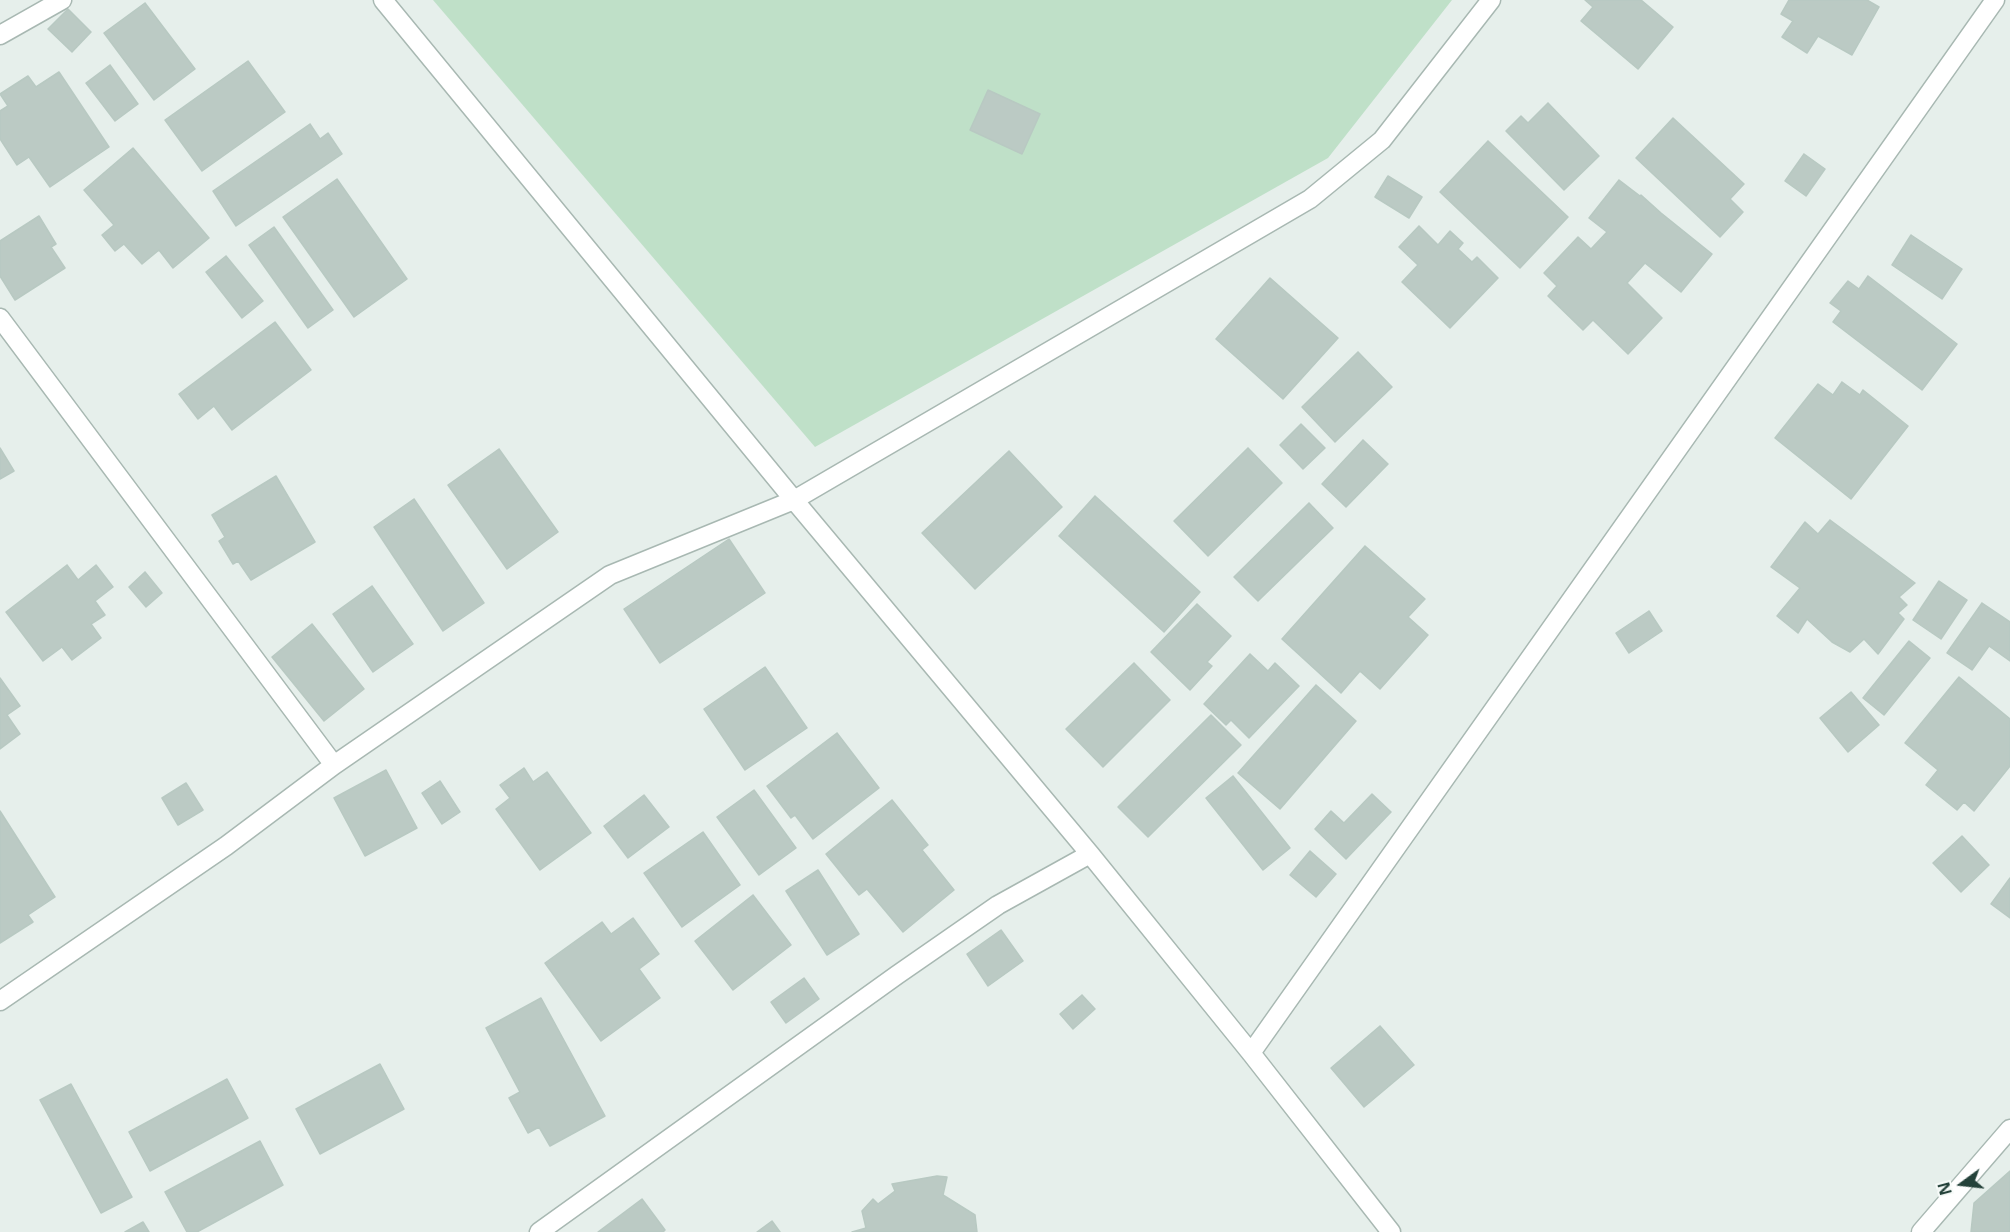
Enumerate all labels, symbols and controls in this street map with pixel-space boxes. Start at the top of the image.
north arrow [1932,1154,1992,1214]
text: N [1932,1180,1957,1198]

